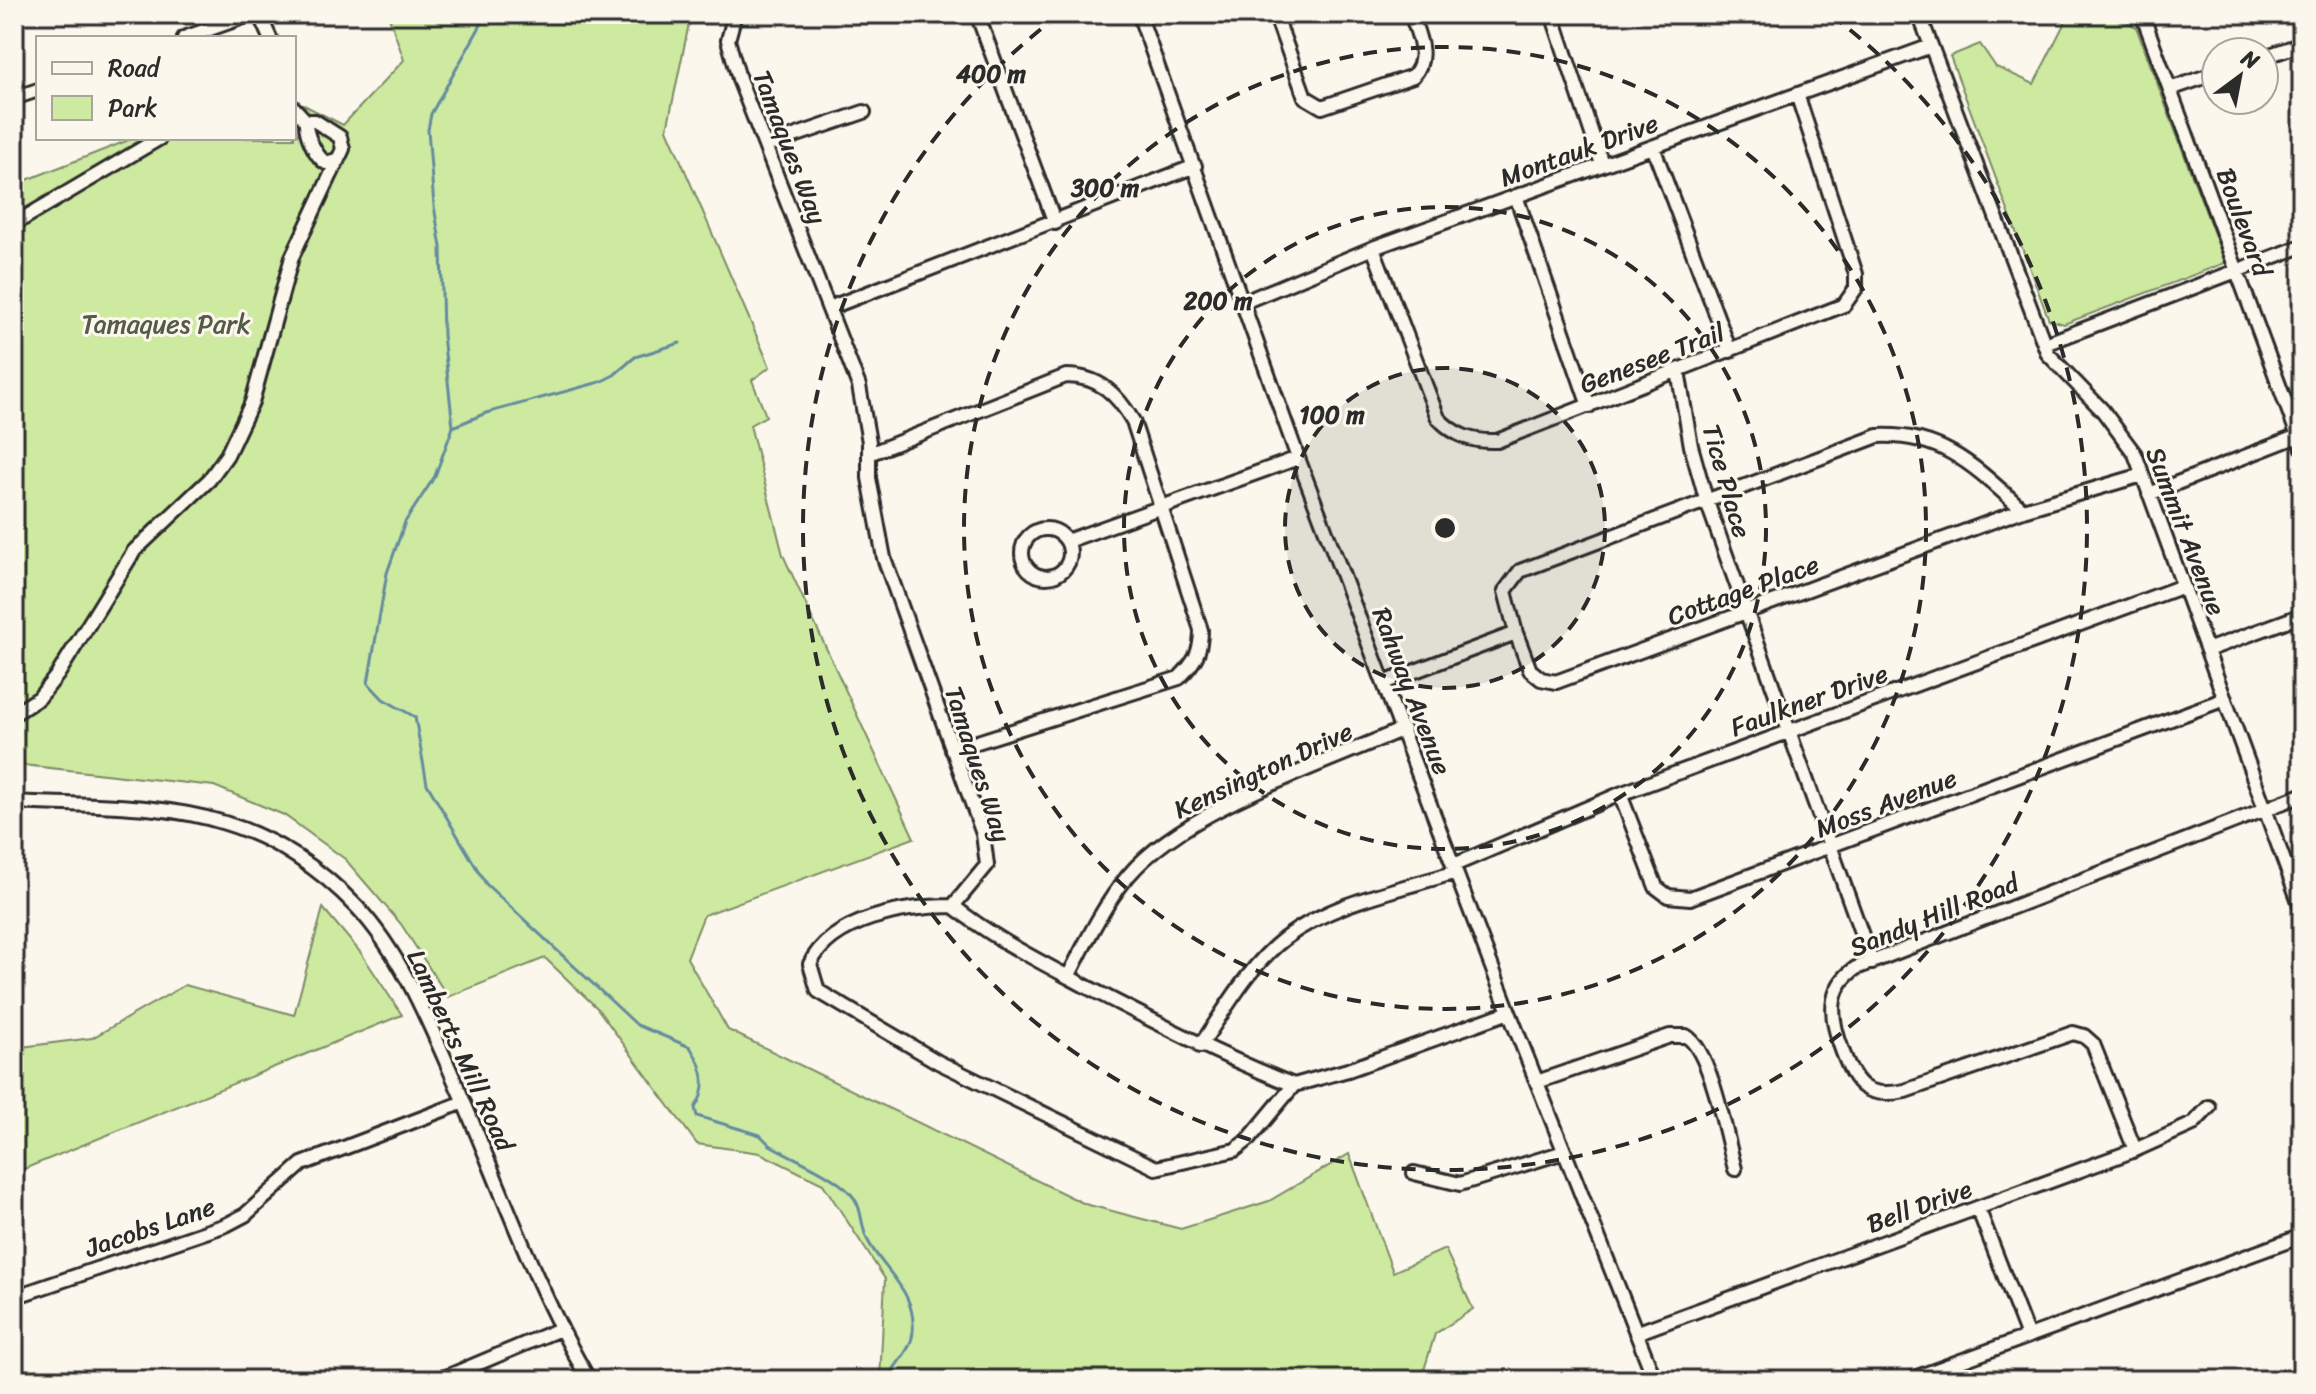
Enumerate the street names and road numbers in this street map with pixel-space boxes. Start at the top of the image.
street label: Tamaques Way [739,63,841,231]
street label: Montauk Drive [1493,100,1665,200]
street label: Boulevard [2203,161,2286,285]
street label: Genesee Trail [1572,309,1732,407]
street label: Tice Place [1689,419,1765,543]
street label: Summit Avenue [2133,440,2239,622]
street label: Cottage Place [1660,541,1826,639]
street label: Rahway Avenue [1359,600,1465,782]
street label: Faulkner Drive [1723,650,1895,750]
street label: Tamaques Way [931,680,1025,849]
street label: Kensington Drive [1166,708,1360,832]
street label: Moss Avenue [1808,755,1964,851]
street label: Sandy Hill Road [1842,859,2028,970]
street label: Lamberts Mill Road [394,941,529,1161]
street label: Bell Drive [1860,1166,1979,1246]
street label: Jacobs Lane [78,1183,221,1271]

